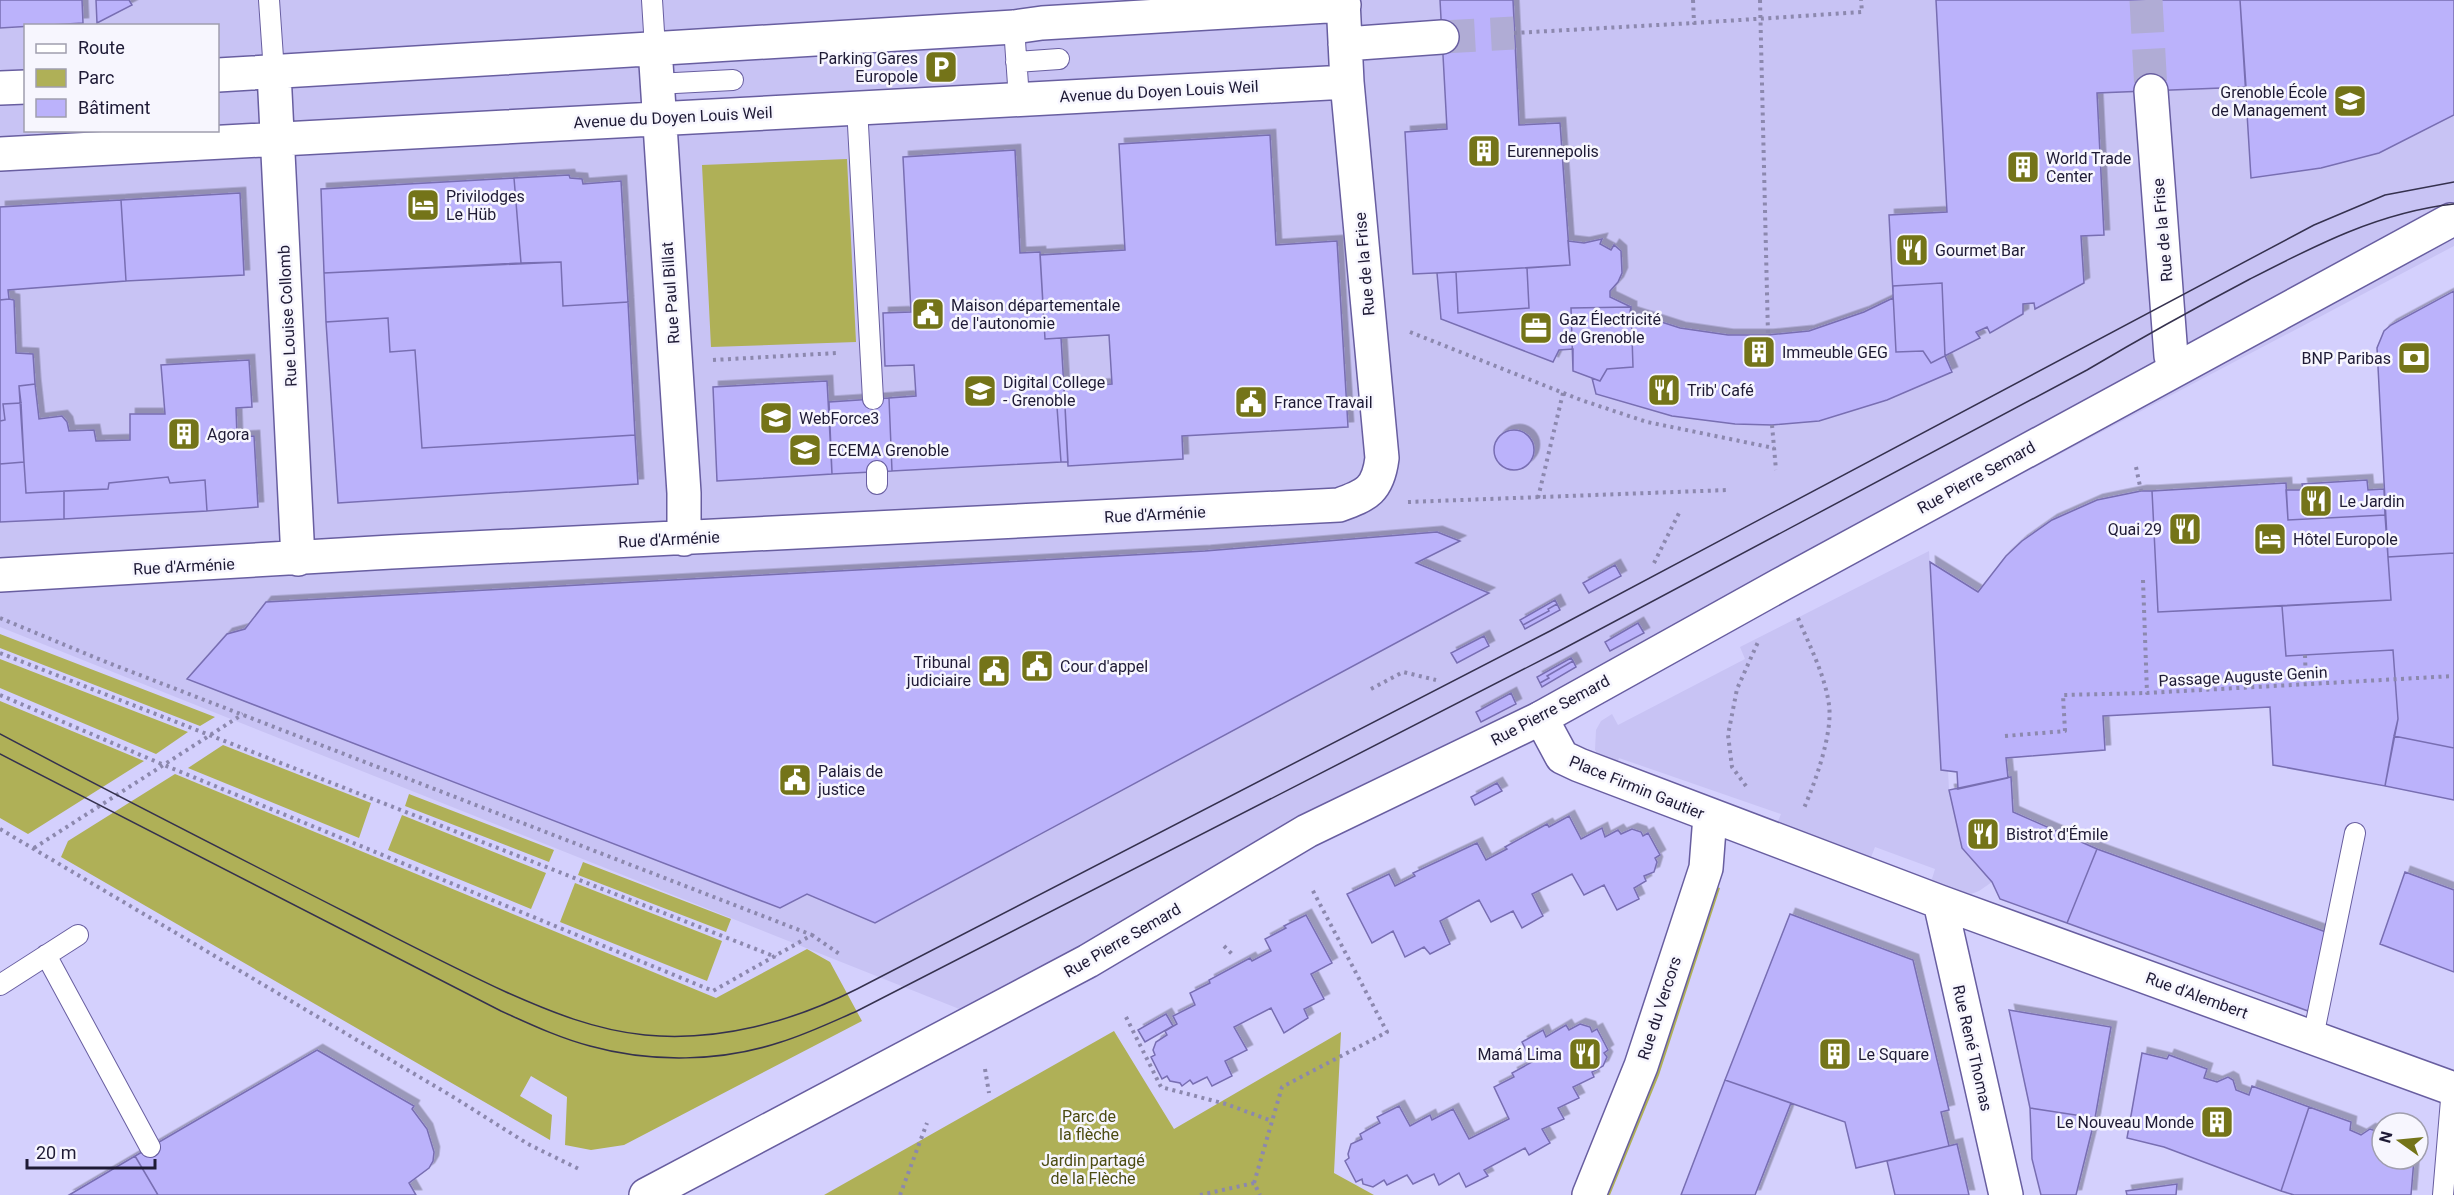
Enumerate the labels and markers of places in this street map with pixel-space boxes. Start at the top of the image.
place label: Parking Gares Europole [818,49,918,86]
parking icon: Parking Gares Europole [923,49,959,85]
place label: Grenoble École de Management [2211,83,2327,120]
school or university icon: Grenoble École de Management [2332,83,2368,119]
building icon: Eurennepolis [1466,133,1502,169]
place label: Eurennepolis [1507,142,1599,161]
building icon: World Trade Center [2005,149,2041,185]
place label: World Trade Center [2046,149,2131,186]
hotel icon: Privilodges Le Hüb [405,187,441,223]
place label: Privilodges Le Hüb [446,187,525,224]
restaurant icon: Gourmet Bar [1894,232,1930,268]
place label: Gourmet Bar [1935,241,2026,260]
public building icon: Maison départementale de l'autonomie [910,296,946,332]
place label: Maison départementale de l'autonomie [951,296,1120,333]
office icon: Gaz Électricité de Grenoble [1518,310,1554,346]
place label: Gaz Électricité de Grenoble [1559,310,1661,347]
building icon: Immeuble GEG [1741,334,1777,370]
bank icon: BNP Paribas [2396,340,2432,376]
place label: Immeuble GEG [1782,343,1888,362]
place label: BNP Paribas [2302,349,2391,368]
restaurant icon: Trib' Café [1646,372,1682,408]
school or university icon: Digital College - Grenoble [962,373,998,409]
place label: Digital College - Grenoble [1003,373,1105,410]
place label: Trib' Café [1687,381,1754,400]
public building icon: France Travail [1233,384,1269,420]
place label: France Travail [1274,393,1373,412]
school or university icon: WebForce3 [758,400,794,436]
place label: WebForce3 [799,409,879,428]
building icon: Agora [166,416,202,452]
place label: Agora [207,425,249,444]
school or university icon: ECEMA Grenoble [787,432,823,468]
place label: ECEMA Grenoble [828,441,949,460]
restaurant icon: Le Jardin [2298,483,2334,519]
place label: Le Jardin [2339,492,2405,511]
restaurant icon: Quai 29 [2167,511,2203,547]
place label: Quai 29 [2108,520,2162,539]
hotel icon: Hôtel Europole [2252,521,2288,557]
place label: Hôtel Europole [2293,530,2398,549]
public building icon: Cour d'appel [1019,648,1055,684]
place label: Tribunal judiciaire [906,653,971,690]
public building icon: Tribunal judiciaire [976,653,1012,689]
place label: Cour d'appel [1060,657,1148,676]
public building icon: Palais de justice [777,762,813,798]
place label: Palais de justice [817,762,883,799]
restaurant icon: Bistrot d'Émile [1965,816,2001,852]
place label: Bistrot d'Émile [2006,825,2108,844]
restaurant icon: Mamá Lima [1567,1036,1603,1072]
building icon: Le Square [1817,1036,1853,1072]
place label: Mamá Lima [1477,1045,1562,1064]
place label: Le Square [1858,1045,1929,1064]
building icon: Le Nouveau Monde [2199,1104,2235,1140]
place label: Le Nouveau Monde [2057,1113,2194,1132]

